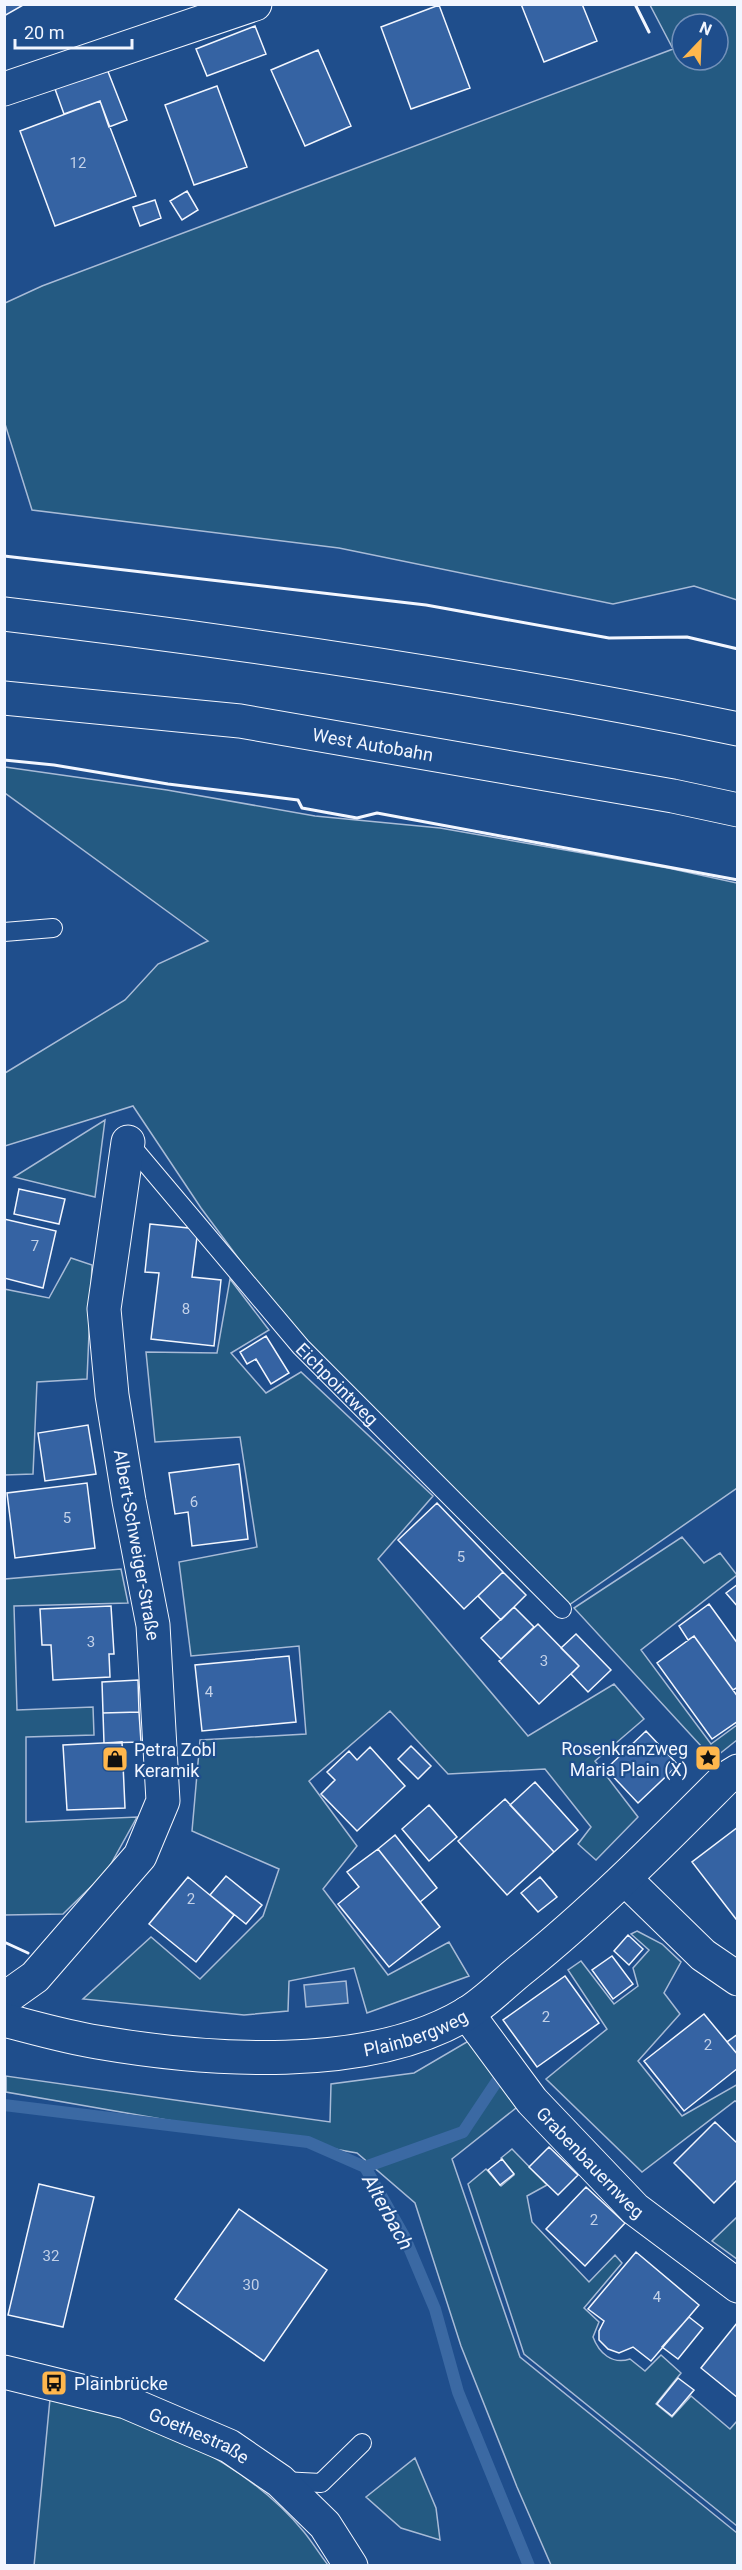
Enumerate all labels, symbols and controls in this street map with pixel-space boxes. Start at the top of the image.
scale bar [15,12,132,50]
north arrow [670,12,730,72]
text: N [697,18,715,40]
text: 20 m [24,22,64,43]
house number: 12 [70,154,86,172]
street label: West Autobahn [311,723,435,765]
house number: 7 [31,1237,39,1255]
house number: 8 [182,1300,190,1318]
street label: Eichpointweg [292,1338,383,1429]
street label: Albert-Schweiger-Straße [110,1448,164,1642]
house number: 6 [190,1493,198,1511]
house number: 5 [63,1509,71,1527]
house number: 5 [457,1548,465,1566]
house number: 3 [87,1633,95,1651]
house number: 3 [540,1652,548,1670]
house number: 4 [205,1683,214,1701]
place label: Rosenkranzweg Maria Plain (X) [561,1738,688,1781]
place label: Petra Zobl Keramik [134,1739,216,1781]
place icon: Rosenkranzweg Maria Plain (X) [693,1743,723,1773]
shop icon: Petra Zobl Keramik [100,1744,130,1774]
house number: 2 [187,1890,195,1908]
street label: Plainbergweg [362,2005,471,2060]
house number: 2 [542,2008,550,2026]
house number: 2 [704,2036,712,2054]
street label: Grabenbauernweg [532,2102,648,2222]
water label: Alterbach [357,2169,419,2254]
house number: 2 [590,2211,598,2229]
house number: 32 [43,2247,59,2265]
house number: 30 [243,2276,259,2294]
house number: 4 [653,2288,662,2306]
bus stop icon: Plainbrücke [39,2368,69,2398]
place label: Plainbrücke [74,2373,168,2394]
street label: Goethestraße [146,2403,254,2467]

